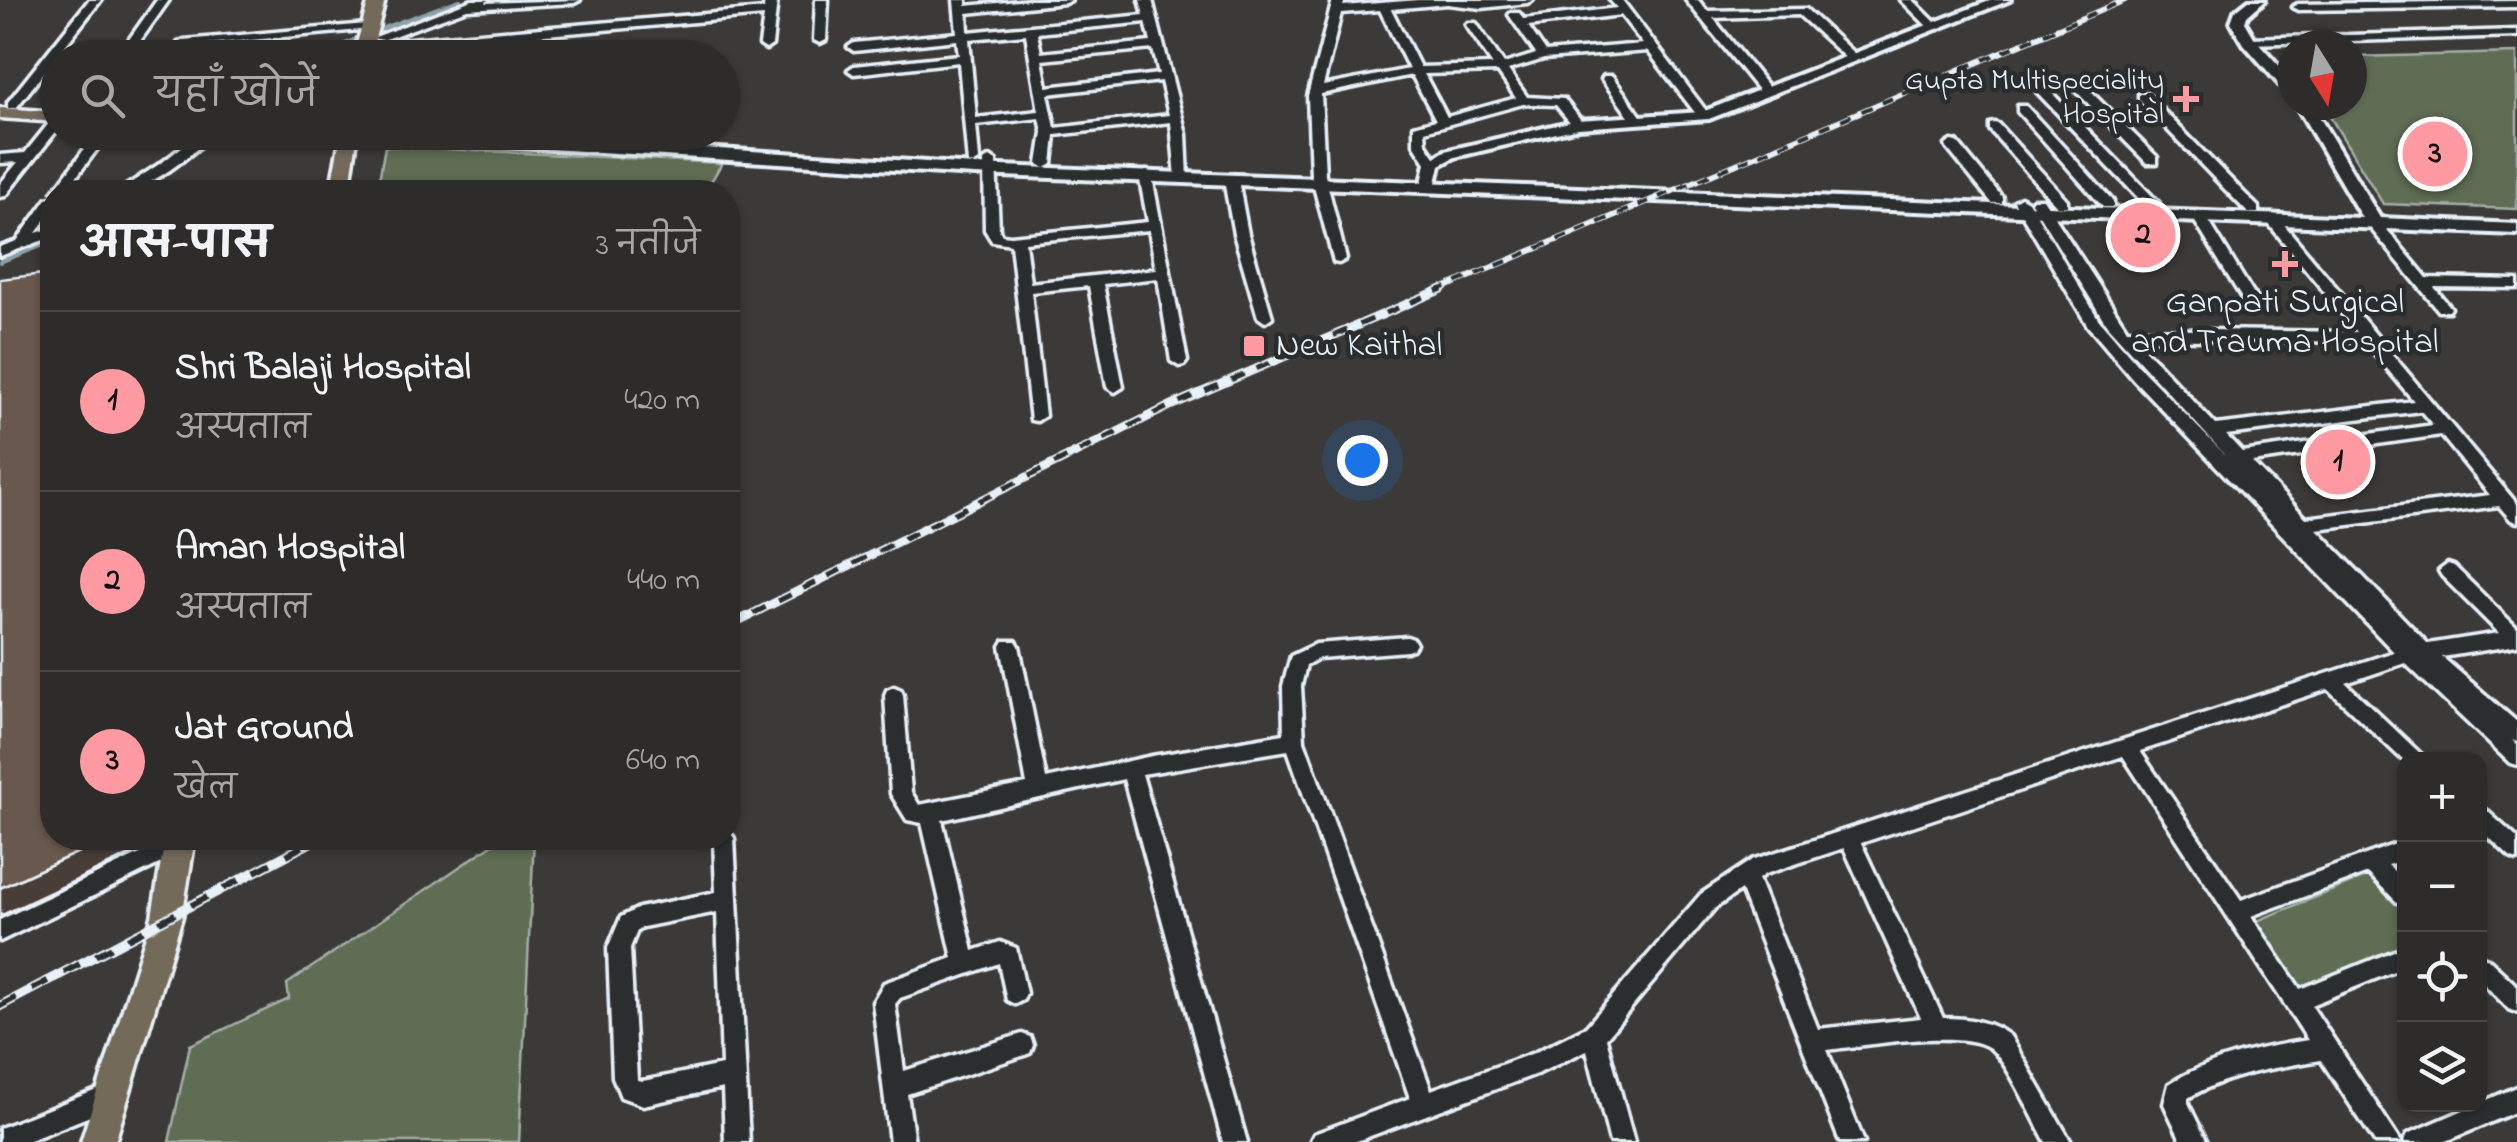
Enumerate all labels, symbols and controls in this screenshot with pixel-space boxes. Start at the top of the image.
north arrow [2277,30,2367,120]
search box [40,40,740,150]
place label: Gupta Multispeciality Hospital [1905,60,2164,138]
icon: search [75,68,130,123]
text: यहाँ खोजें [155,68,318,124]
marker: Gupta Multispeciality Hospital [2173,86,2199,112]
pin: 3 [2402,116,2468,192]
pin: 2 [2110,198,2176,272]
text: आस-पास [80,215,271,276]
text: 3 नतीजे [596,223,700,270]
marker: Ganpati Surgical and Trauma Hospital [2272,251,2298,277]
place label: Ganpati Surgical and Trauma Hospital [2131,278,2439,369]
place label: New Kaithal [1276,321,1442,372]
marker: New Kaithal [1241,333,1267,359]
text: Shri Balaji Hospital [175,341,471,397]
text: 1 [107,378,118,425]
text: 420 m [624,378,700,425]
text: अस्पताल [175,407,311,454]
pin: 1 [2306,424,2370,500]
your location [1337,435,1388,486]
text: Aman Hospital [175,521,405,577]
text: 2 [105,558,120,605]
text: 440 m [627,558,700,605]
text: अस्पताल [175,587,311,634]
text: Jat Ground [175,701,353,757]
text: 3 [106,738,119,785]
text: 640 m [626,738,700,785]
map controls [2397,752,2487,1112]
button: + [2397,752,2487,842]
text: खेल [175,767,237,814]
button: − [2397,842,2487,932]
button: locate [2397,932,2487,1022]
button: layers [2397,1022,2487,1112]

